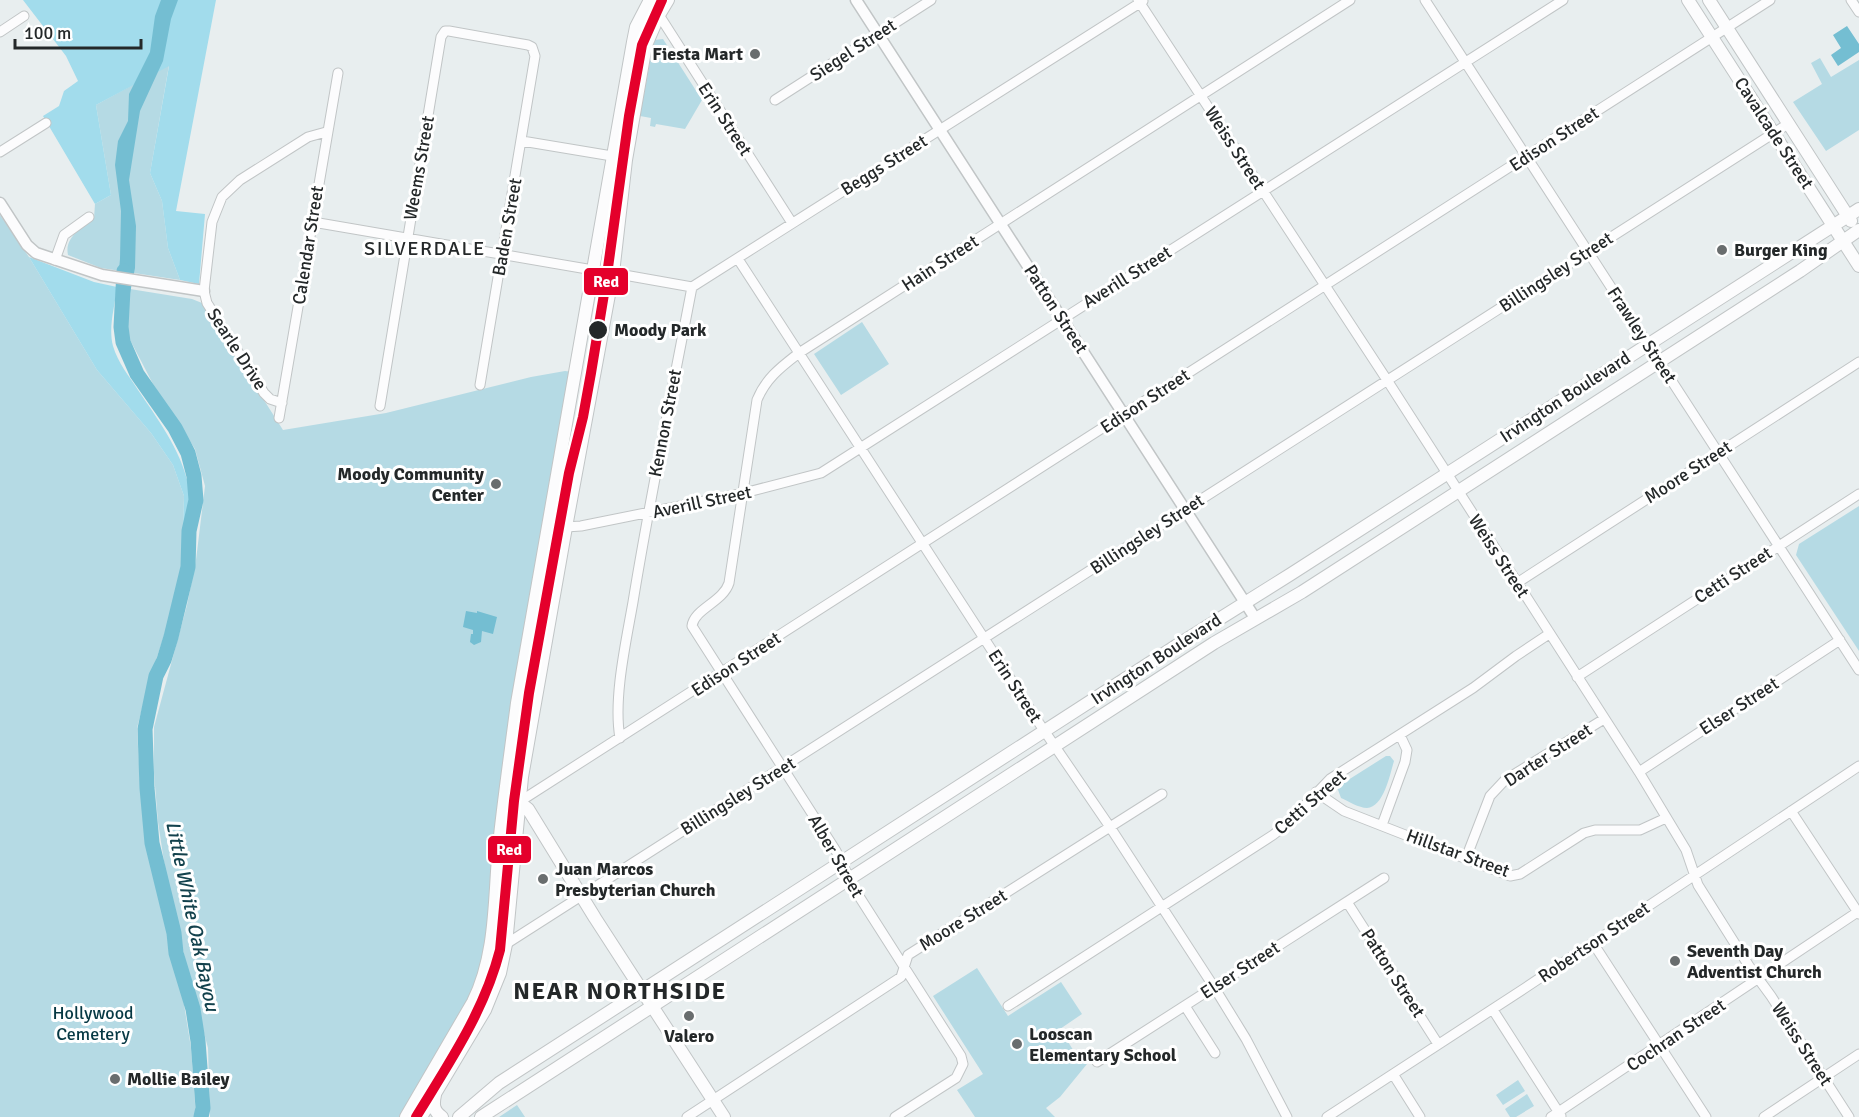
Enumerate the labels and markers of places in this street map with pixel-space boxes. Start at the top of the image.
place label: Fiesta Mart [652,43,743,65]
marker: Fiesta Mart [748,47,762,61]
place label: Burger King [1734,239,1828,261]
marker: Burger King [1715,243,1729,257]
marker: Moody Park [587,319,609,341]
place label: Moody Park [614,319,707,341]
place label: Moody Community Center [337,463,485,506]
marker: Moody Community Center [489,477,503,491]
place label: Juan Marcos Presbyterian Church [555,858,716,901]
marker: Juan Marcos Presbyterian Church [536,872,550,886]
place label: Seventh Day Adventist Church [1687,940,1822,983]
marker: Seventh Day Adventist Church [1668,954,1682,968]
marker: Valero [682,1009,696,1023]
place label: Looscan Elementary School [1029,1023,1177,1066]
place label: Valero [664,1025,714,1047]
marker: Looscan Elementary School [1010,1037,1024,1051]
place label: Mollie Bailey [127,1068,230,1090]
marker: Mollie Bailey [108,1072,122,1086]

